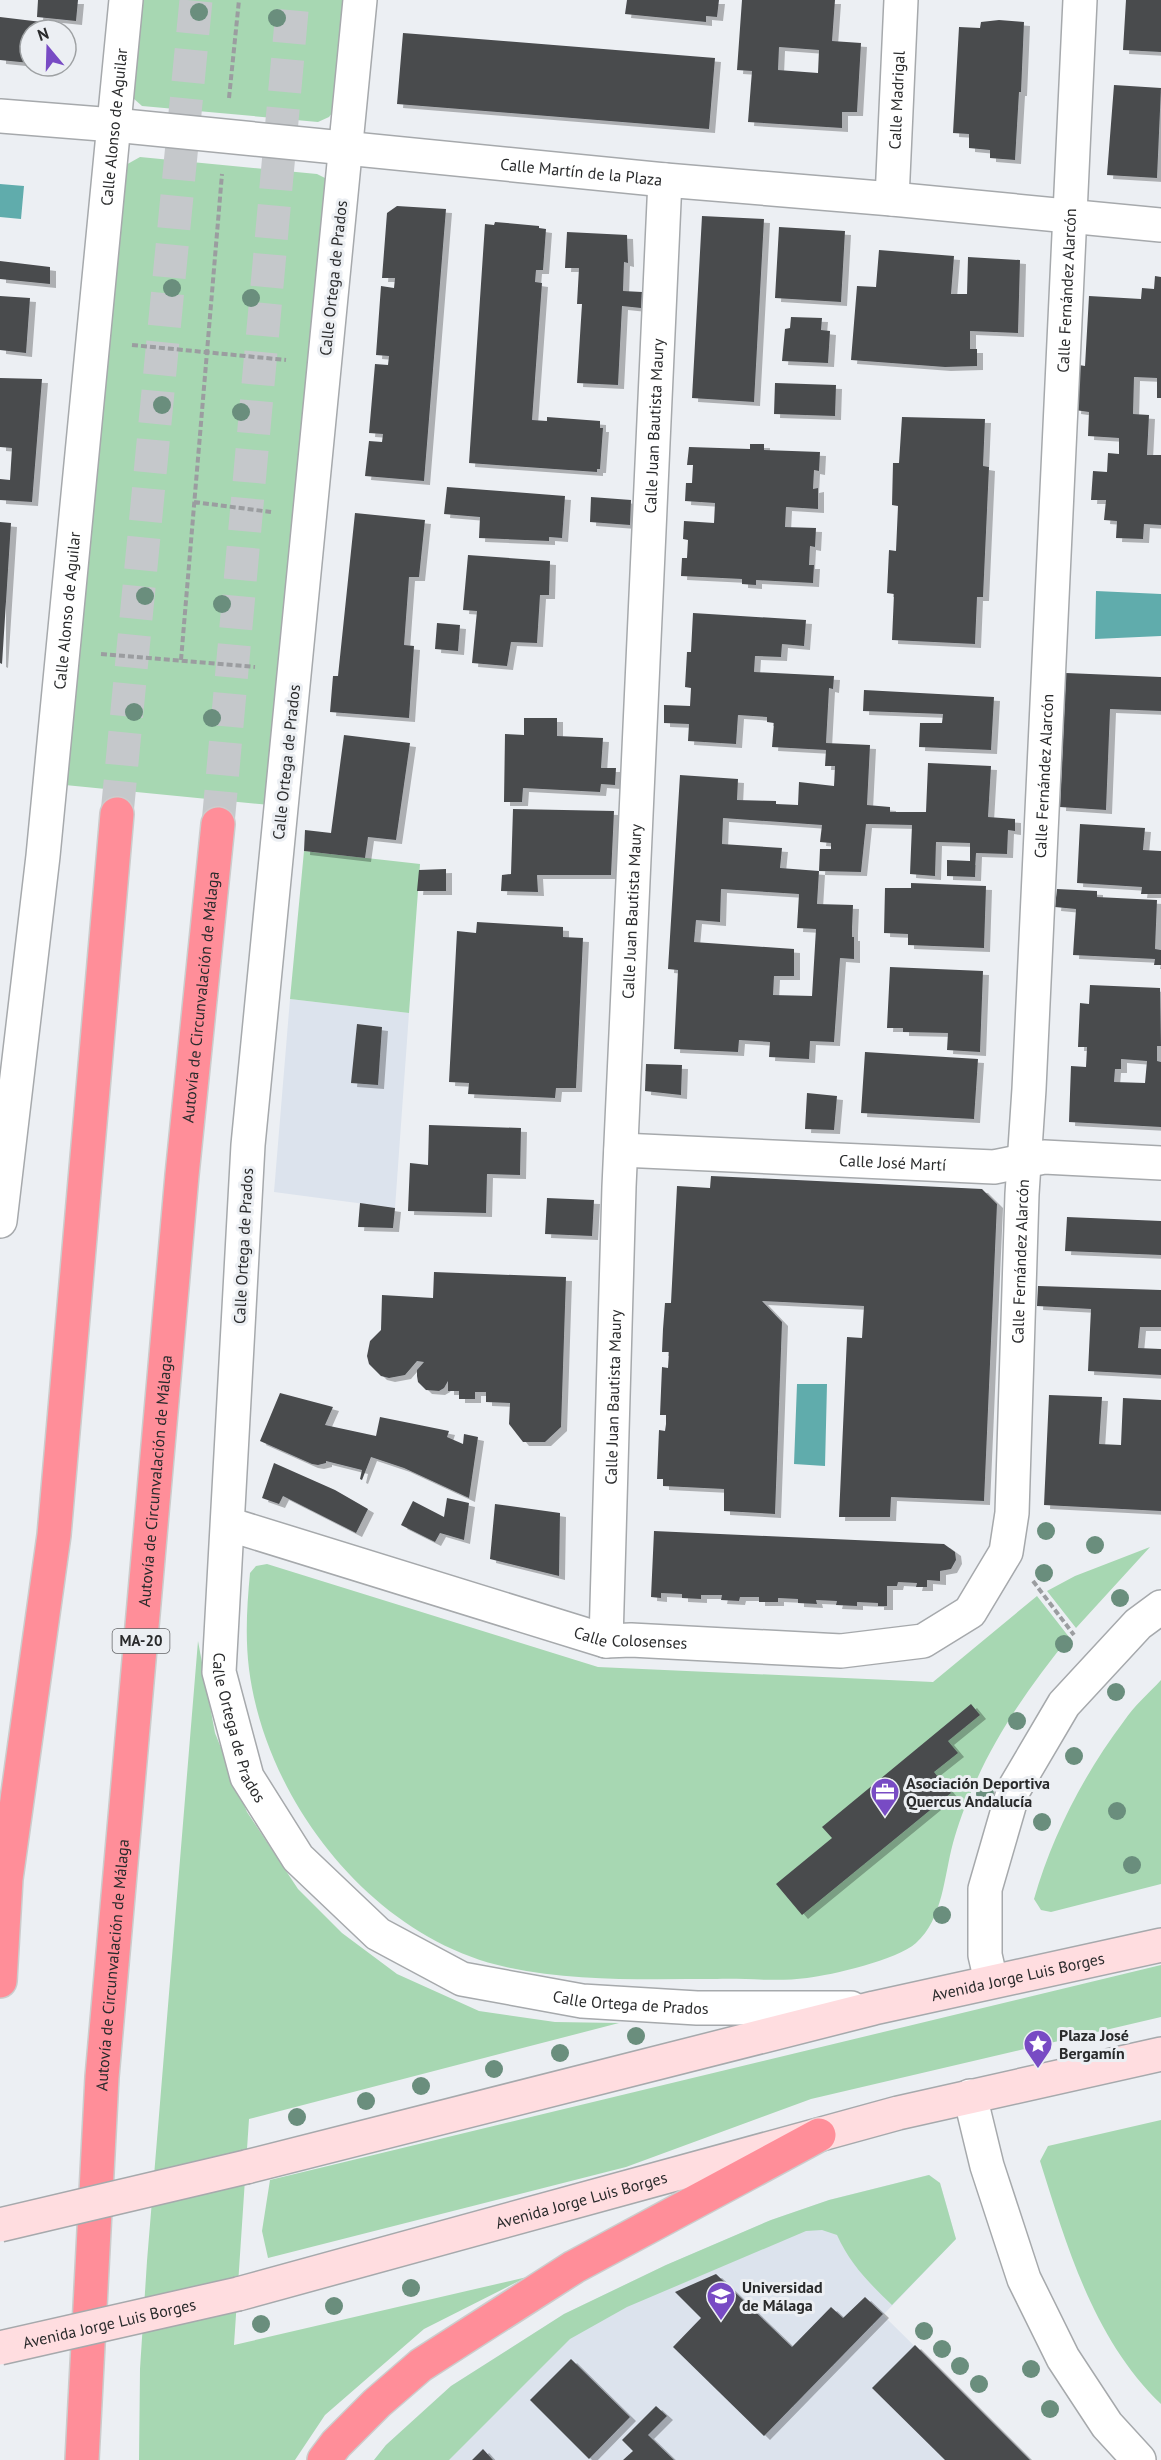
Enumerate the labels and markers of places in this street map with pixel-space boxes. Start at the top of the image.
place label: Asociación Deportiva Quercus Andalucía [906,1773,1050,1811]
office icon: Asociación Deportiva Quercus Andalucía [869,1776,901,1818]
place label: Plaza José Bergamín [1059,2025,1129,2063]
place icon: Plaza José Bergamín [1022,2028,1054,2070]
place label: Universidad de Málaga [742,2277,823,2315]
school or university icon: Universidad de Málaga [705,2280,737,2322]

